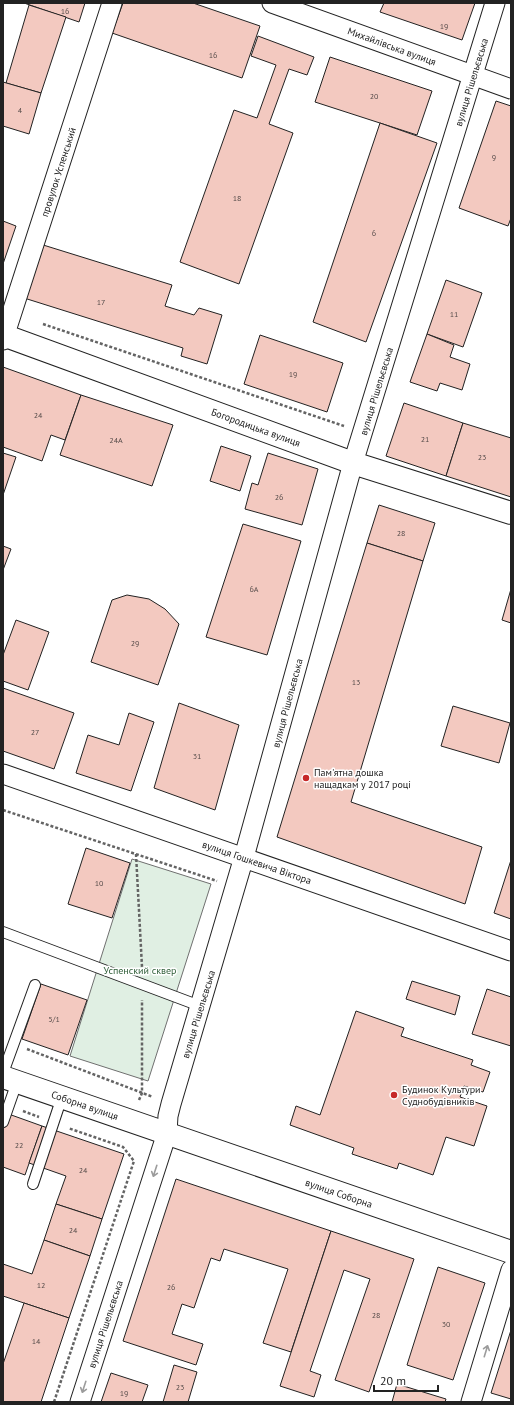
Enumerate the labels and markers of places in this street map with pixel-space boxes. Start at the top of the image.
place label: Пам'ятна дошка нащадкам у 2017 році [314,766,411,791]
marker: Пам'ятна дошка нащадкам у 2017 році [301,773,311,783]
place label: Будинок Культури Суднобудівників [402,1083,481,1108]
marker: Будинок Культури Суднобудівників [389,1090,399,1100]

